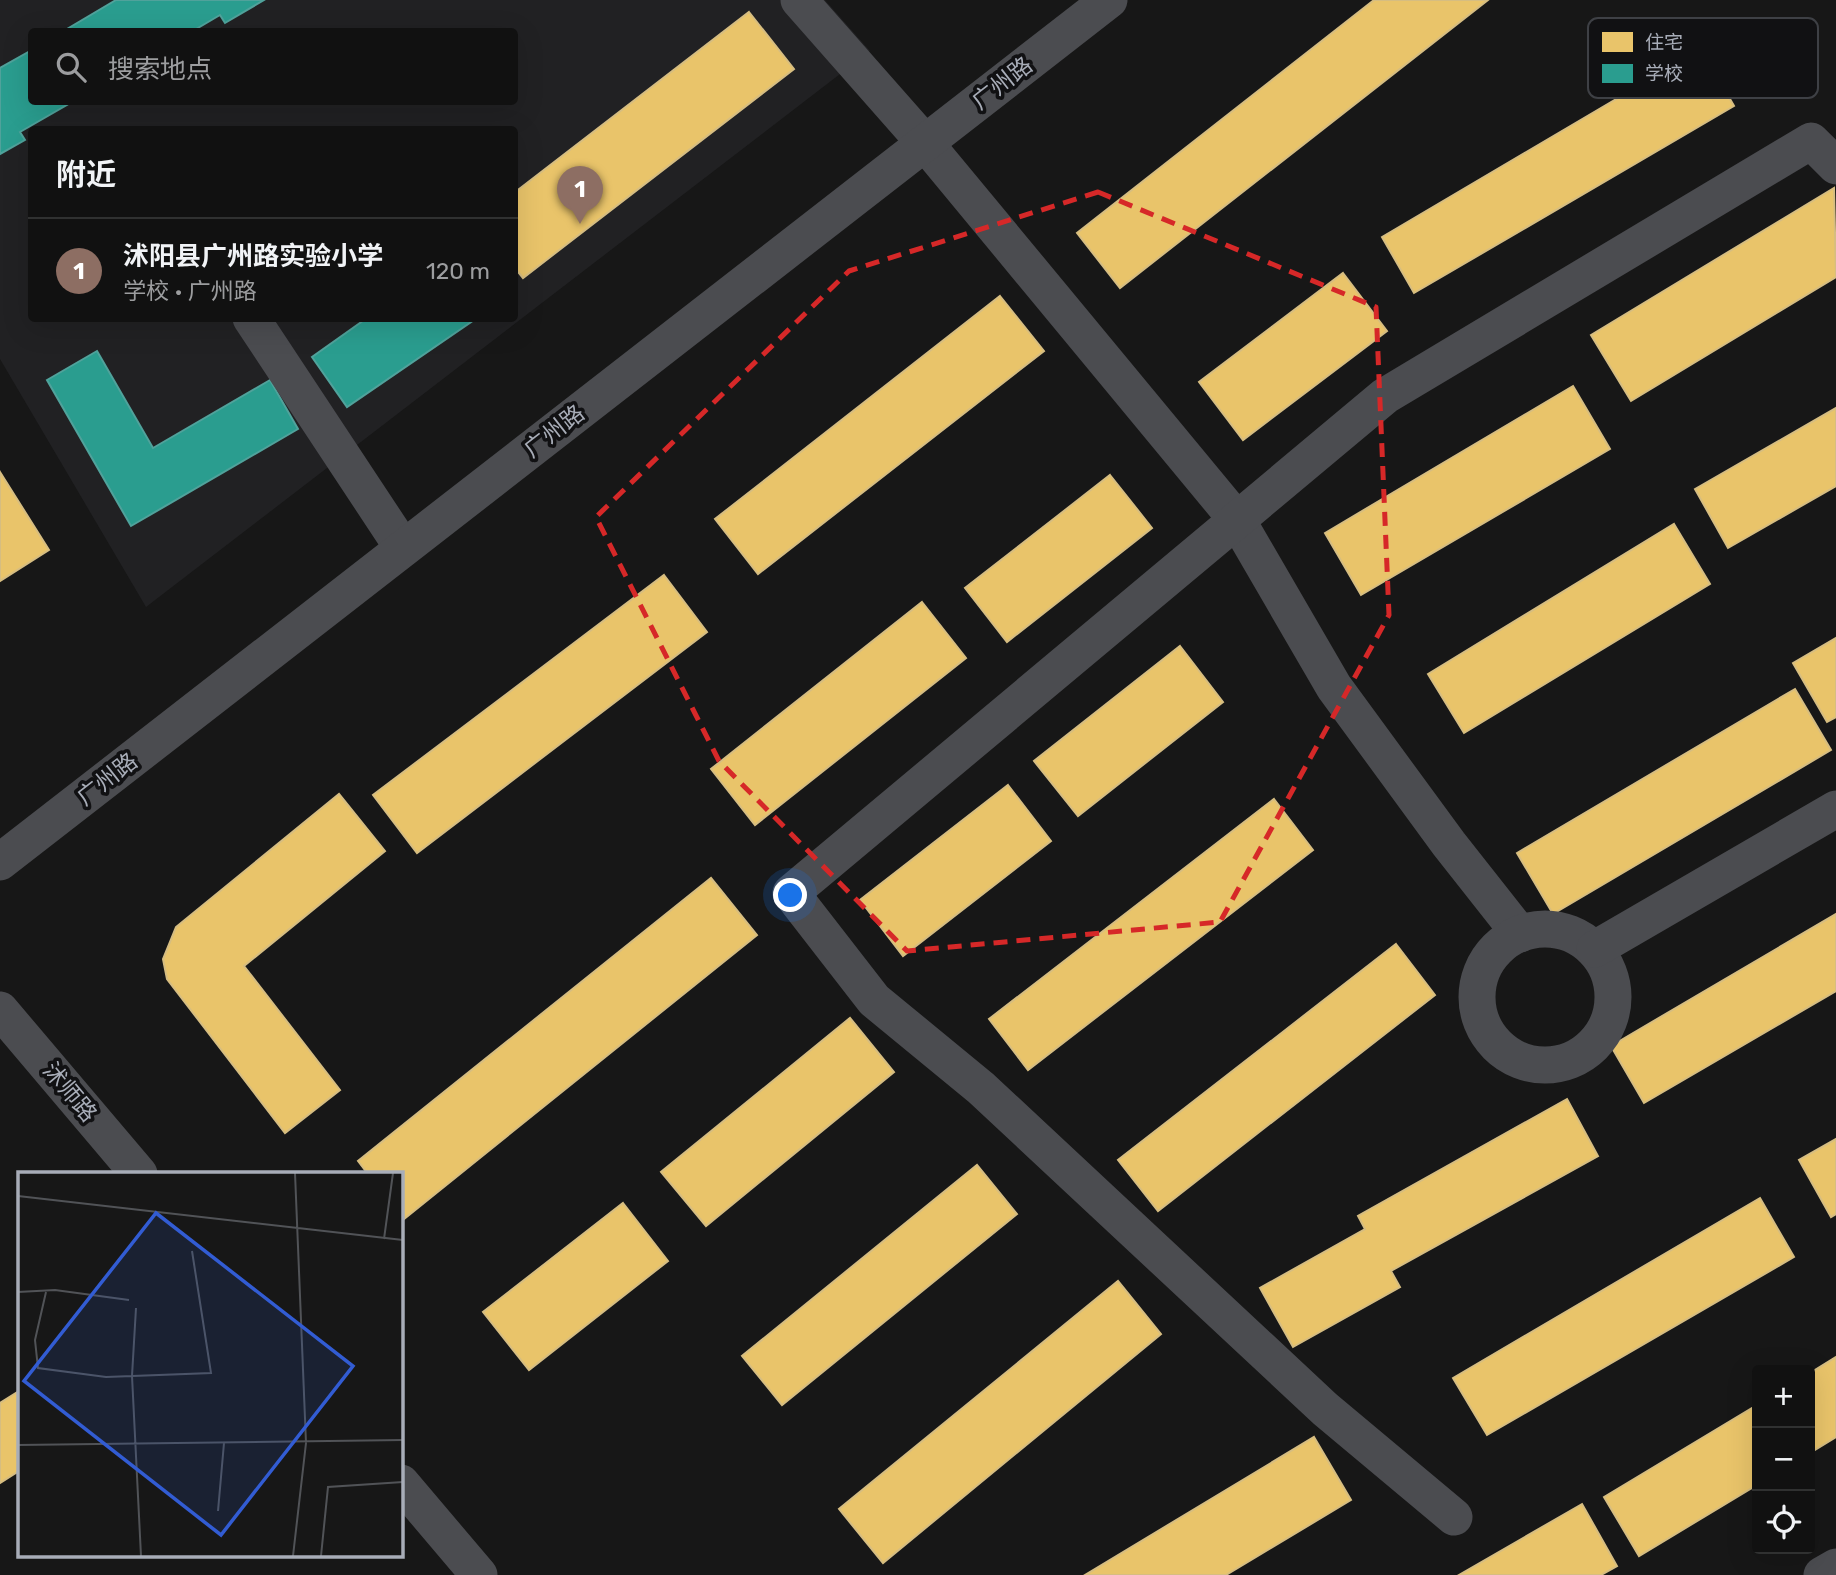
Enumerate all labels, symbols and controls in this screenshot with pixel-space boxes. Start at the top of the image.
legend [1588,18,1818,98]
search box [28,28,518,105]
text: 住宅 [1645,31,1683,54]
icon: search [52,48,90,86]
street label: 广州路 [966,51,1038,115]
text: 搜索地点 [108,54,212,85]
text: 学校 [1645,62,1683,85]
text: 附近 [56,157,116,193]
pin: 1 [557,166,603,224]
text: 沭阳县广州路实验小学 [123,241,383,272]
text: 1 [73,257,85,285]
text: 120 m [426,257,490,285]
text: 学校 · 广州路 [123,277,257,305]
street label: 广州路 [518,399,590,463]
street label: 广州路 [71,747,143,811]
your location [773,878,807,912]
street label: 沭师路 [37,1057,103,1127]
inset map [18,1172,402,1558]
map controls [1752,1365,1815,1554]
button: + [1752,1365,1815,1428]
button: − [1752,1428,1815,1491]
button: locate [1752,1491,1815,1554]

